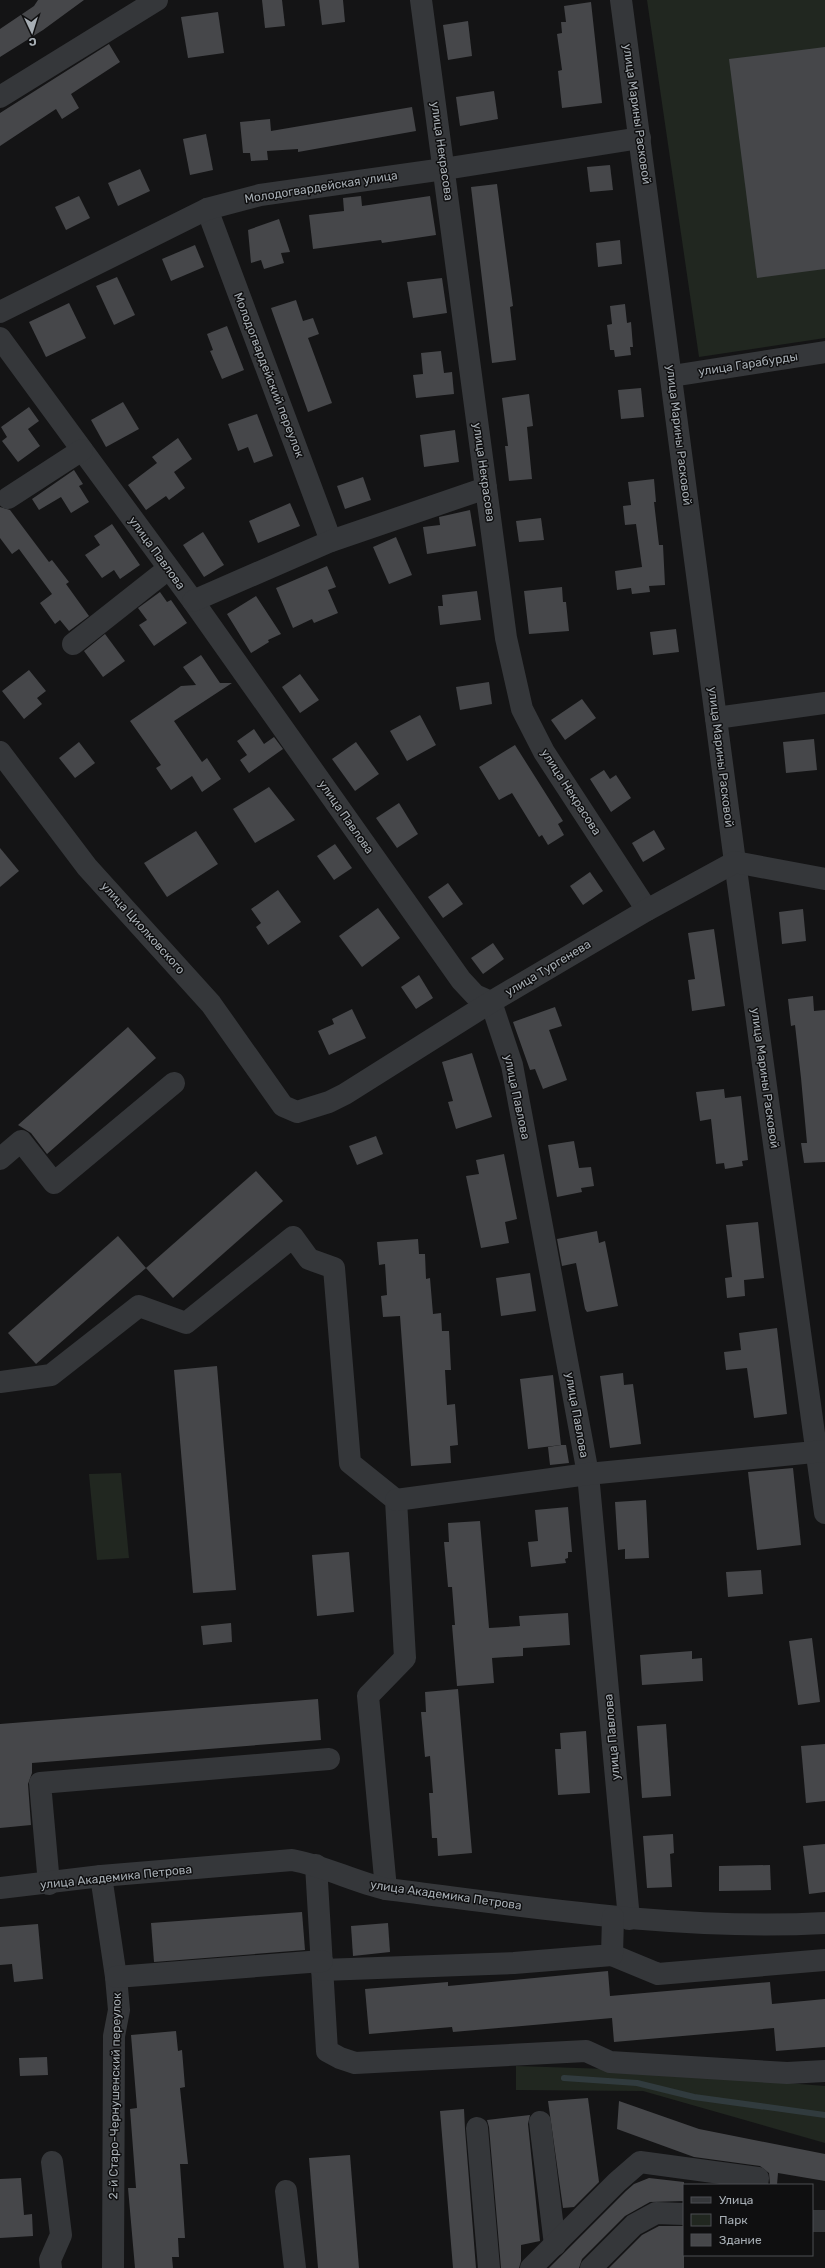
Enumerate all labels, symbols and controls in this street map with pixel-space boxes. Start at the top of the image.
north arrow [12,12,52,52]
text: С [28,35,37,48]
street label: улица Марины Расковой [620,43,654,185]
street label: улица Некрасова [428,101,456,201]
street label: Молодогвардейская улица [243,168,399,206]
street label: Молодогвардейский переулок [231,290,307,460]
street label: улица Гарабурды [697,349,799,379]
street label: улица Марины Расковой [663,364,695,506]
street label: улица Некрасова [470,422,498,522]
street label: улица Павлова [126,514,188,592]
street label: улица Марины Расковой [705,686,737,828]
street label: улица Некрасова [538,746,604,838]
street label: улица Павлова [315,778,377,856]
street label: улица Циолковского [98,879,188,977]
street label: улица Тургенева [503,937,593,999]
street label: улица Марины Расковой [748,1007,782,1149]
street label: улица Павлова [501,1053,533,1141]
street label: улица Павлова [563,1371,591,1459]
street label: улица Павлова [601,1693,623,1781]
street label: улица Академика Петрова [39,1862,193,1892]
street label: улица Академика Петрова [369,1877,523,1913]
street label: 2-й Старо-Чернушенский переулок [106,1992,124,2200]
legend [683,2184,813,2256]
text: Улица [719,2193,753,2207]
text: Парк [719,2213,748,2227]
text: Здание [719,2233,762,2247]

